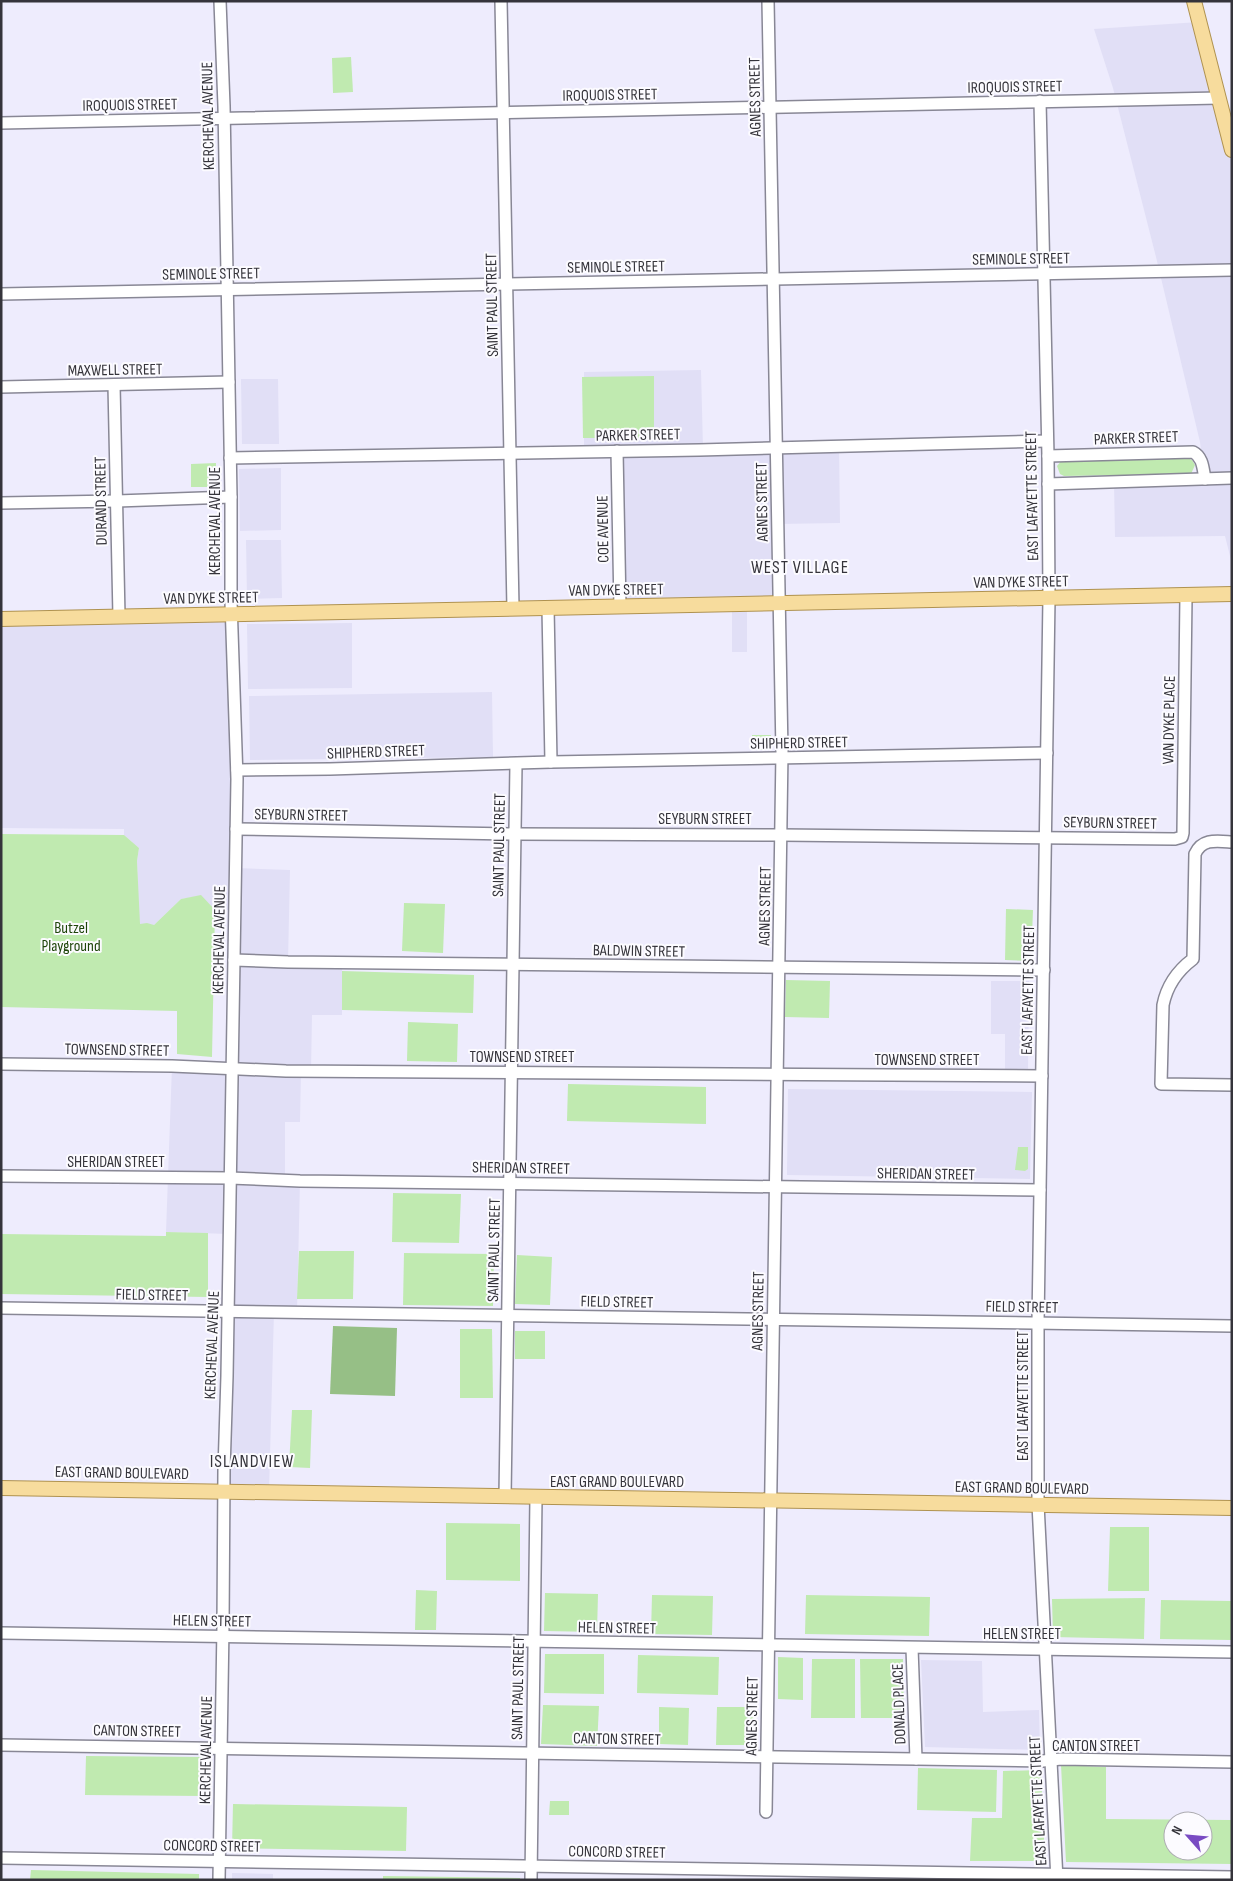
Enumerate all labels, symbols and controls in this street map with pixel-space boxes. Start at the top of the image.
street label: AGNES STREET [745,57,766,138]
street label: KERCHEVAL AVENUE [198,62,219,170]
street label: IROQUOIS STREET [967,77,1063,98]
street label: IROQUOIS STREET [562,85,658,106]
street label: IROQUOIS STREET [82,95,178,116]
street label: SEMINOLE STREET [972,249,1070,270]
street label: SAINT PAUL STREET [482,252,503,357]
street label: SEMINOLE STREET [567,257,665,278]
street label: SEMINOLE STREET [162,264,260,285]
street label: MAXWELL STREET [67,360,163,381]
street label: PARKER STREET [596,425,681,446]
street label: PARKER STREET [1093,428,1179,449]
street label: EAST LAFAYETTE STREET [1022,430,1043,561]
street label: DURAND STREET [91,456,112,546]
street label: AGNES STREET [752,462,773,543]
street label: KERCHEVAL AVENUE [206,467,225,575]
street label: COE AVENUE [593,495,614,563]
district label: WEST VILLAGE [751,557,849,578]
street label: VAN DYKE STREET [973,572,1069,593]
street label: VAN DYKE STREET [568,580,664,601]
street label: VAN DYKE STREET [163,588,259,609]
street label: VAN DYKE PLACE [1159,675,1180,765]
street label: SHIPHERD STREET [750,733,849,754]
street label: SHIPHERD STREET [327,741,426,764]
street label: SAINT PAUL STREET [489,792,510,897]
street label: SEYBURN STREET [254,805,348,826]
street label: SEYBURN STREET [658,810,752,829]
street label: SEYBURN STREET [1063,813,1157,834]
street label: AGNES STREET [755,866,776,947]
street label: KERCHEVAL AVENUE [209,886,230,994]
park label: Butzel Playground [41,919,101,956]
street label: EAST LAFAYETTE STREET [1018,924,1039,1055]
street label: BALDWIN STREET [593,941,686,962]
street label: TOWNSEND STREET [64,1040,170,1061]
street label: TOWNSEND STREET [470,1048,575,1067]
street label: TOWNSEND STREET [875,1051,980,1070]
street label: SHERIDAN STREET [67,1153,165,1172]
street label: SHERIDAN STREET [472,1158,570,1179]
street label: SHERIDAN STREET [877,1164,975,1185]
street label: SAINT PAUL STREET [484,1197,505,1302]
street label: AGNES STREET [748,1271,769,1352]
street label: FIELD STREET [115,1285,189,1306]
street label: KERCHEVAL AVENUE [201,1291,224,1400]
street label: FIELD STREET [580,1292,654,1313]
street label: FIELD STREET [985,1297,1059,1318]
street label: EAST LAFAYETTE STREET [1014,1331,1033,1461]
district label: ISLANDVIEW [210,1451,294,1472]
street label: EAST GRAND BOULEVARD [55,1463,189,1484]
street label: EAST GRAND BOULEVARD [550,1473,684,1492]
street label: EAST GRAND BOULEVARD [955,1478,1089,1499]
street label: HELEN STREET [173,1611,252,1632]
street label: HELEN STREET [578,1618,657,1639]
street label: HELEN STREET [983,1625,1062,1644]
street label: SAINT PAUL STREET [508,1635,529,1740]
street label: DONALD PLACE [889,1663,910,1745]
street label: AGNES STREET [742,1676,763,1757]
street label: KERCHEVAL AVENUE [196,1696,217,1804]
street label: CANTON STREET [93,1721,182,1742]
street label: CANTON STREET [573,1729,662,1750]
street label: EAST LAFAYETTE STREET [1026,1735,1051,1866]
street label: CANTON STREET [1052,1737,1140,1756]
north arrow [1163,1811,1213,1861]
text: N [1168,1823,1186,1838]
street label: CONCORD STREET [163,1836,261,1857]
street label: CONCORD STREET [568,1842,666,1863]

